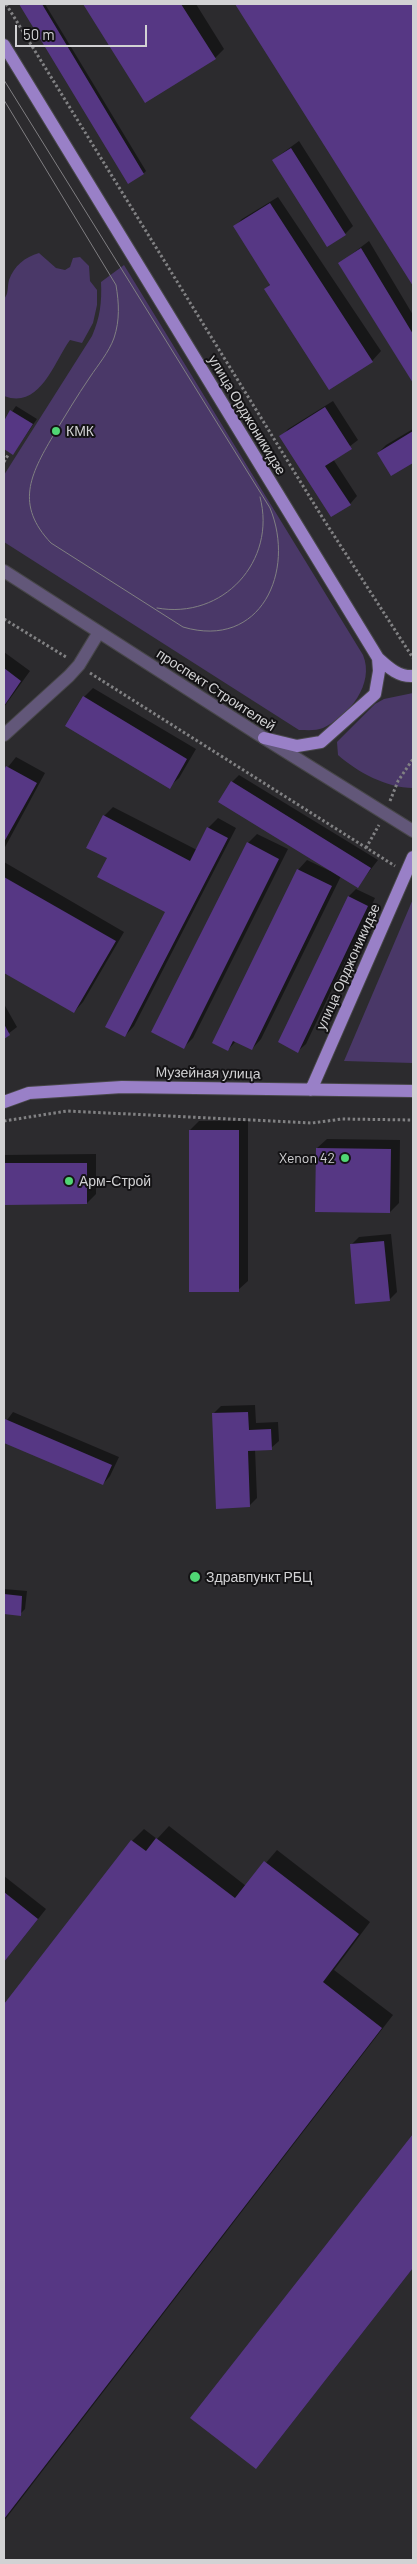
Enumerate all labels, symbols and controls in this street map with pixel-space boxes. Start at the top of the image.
scale bar [18,15,150,47]
text: 50 m [23,25,55,43]
street label: улица Орджоникидзе [205,352,289,478]
place label: КМК [66,423,94,439]
marker: КМК [50,425,62,437]
street label: проспект Строителей [153,645,279,735]
street label: улица Орджоникидзе [313,901,383,1033]
street label: Музейная улица [155,1064,261,1082]
place label: Xenon 42 [279,1150,335,1166]
marker: Xenon 42 [339,1152,351,1164]
place label: Арм-Строй [79,1173,151,1189]
marker: Арм-Строй [63,1175,75,1187]
place label: Здравпункт РБЦ [206,1569,312,1585]
marker: Здравпункт РБЦ [188,1570,202,1584]

